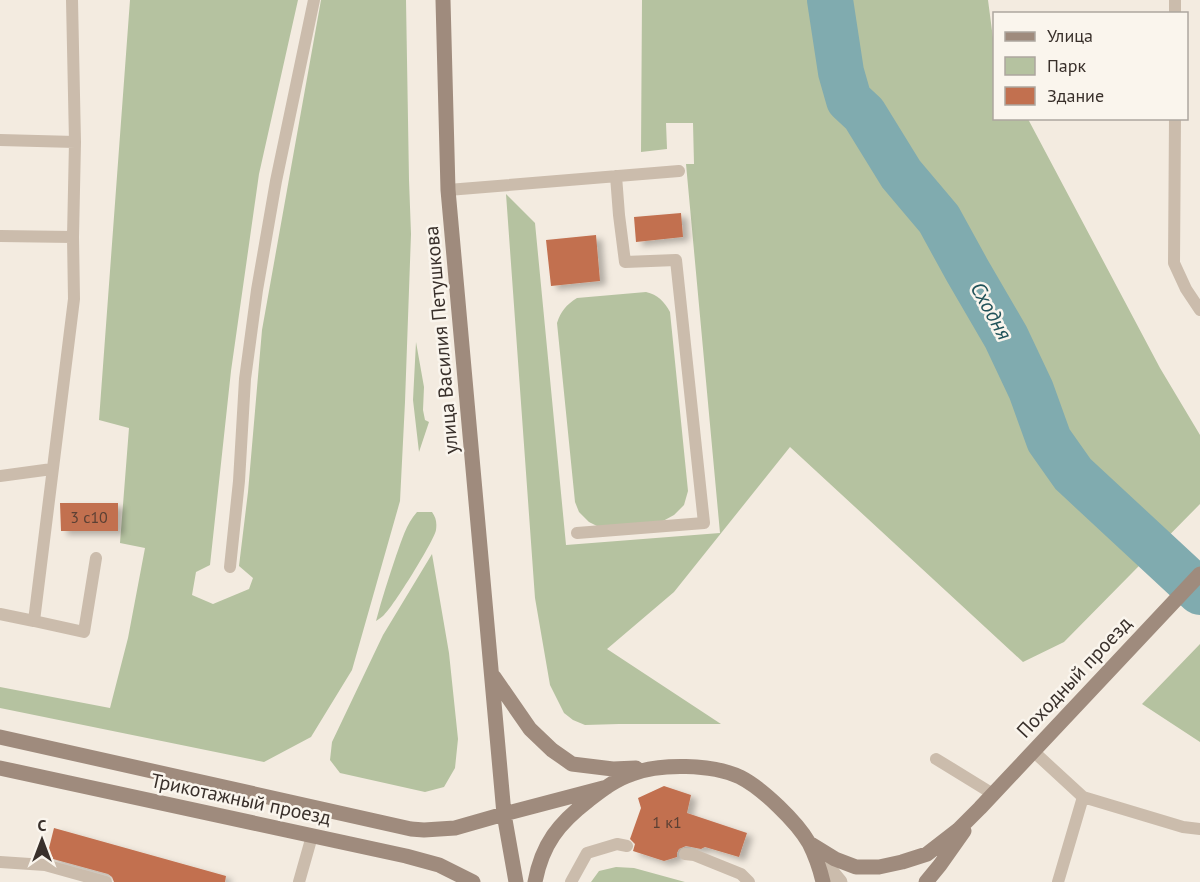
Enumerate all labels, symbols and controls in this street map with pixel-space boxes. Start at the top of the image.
legend [993,12,1188,120]
text: Улица [1047,24,1093,47]
text: Парк [1047,54,1087,77]
text: Здание [1047,84,1104,107]
street label: улица Василия Петушкова [418,225,464,455]
water label: Сходня [965,277,1018,345]
house number: 3 с10 [70,507,108,527]
street label: Походный проезд [1011,611,1137,743]
street label: Трикотажный проезд [148,767,334,831]
north arrow [12,810,72,870]
house number: 1 к1 [652,812,682,832]
text: С [38,815,47,835]

